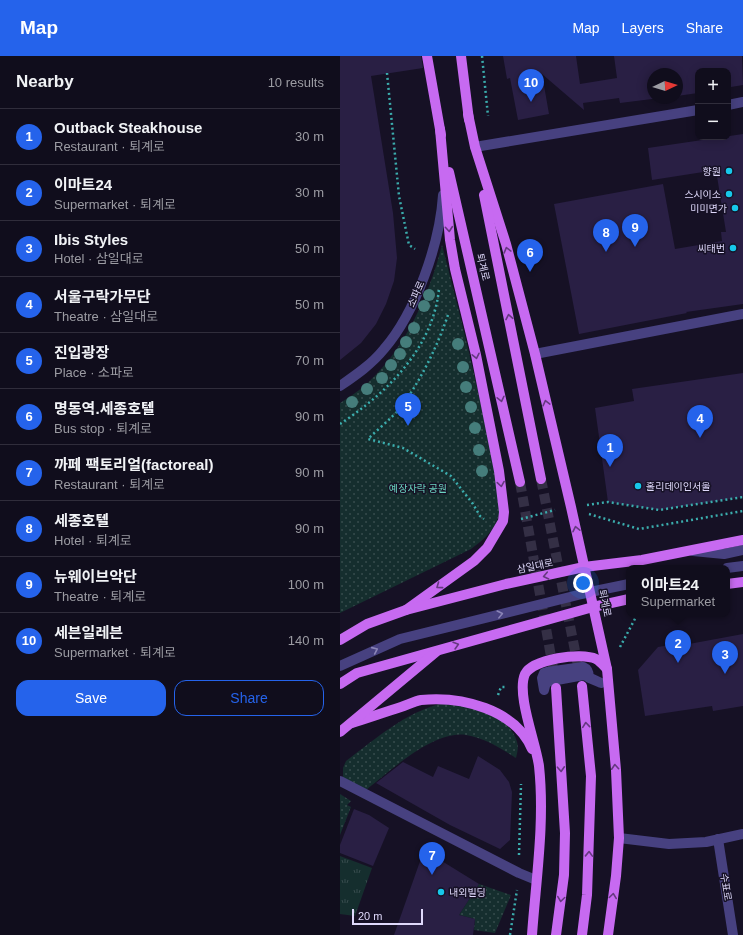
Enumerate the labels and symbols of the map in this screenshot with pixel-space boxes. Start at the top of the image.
north arrow [647,68,683,104]
pin: 10 [518,69,544,102]
place label: 향원 [703,166,721,177]
marker: 향원 [724,166,734,176]
place label: 스시이소 [684,189,721,200]
marker: 스시이소 [724,189,734,199]
place label: 미미면가 [690,203,727,214]
marker: 미미면가 [730,203,740,213]
pin: 9 [622,214,648,247]
pin: 8 [593,219,619,252]
one-way arrow [445,226,454,232]
pin: 6 [517,239,543,272]
place label: 씨태번 [697,243,725,254]
marker: 씨태번 [728,243,738,253]
one-way arrow [503,246,512,253]
street label: 퇴계로 [475,252,491,282]
street label: 소파로 [405,279,427,309]
one-way arrow [505,314,513,320]
one-way arrow [471,353,479,360]
pin: 5 [395,393,421,426]
one-way arrow [497,396,505,402]
one-way arrow [543,399,551,406]
pin: 4 [687,405,713,438]
pin: 1 [597,434,623,467]
one-way arrow [496,481,505,487]
marker: 홀리데이인서울 [633,481,643,491]
place label: 홀리데이인서울 [646,481,710,492]
park label: 예장자락 공원 [389,483,447,494]
one-way arrow [573,526,581,532]
street label: 삼일대로 [516,557,554,575]
one-way arrow [543,571,549,579]
your location [573,573,593,593]
one-way arrow [437,581,444,588]
street label: 퇴계로 [597,588,613,618]
one-way arrow [496,610,503,619]
pin: 2 [665,630,691,663]
one-way arrow [452,641,459,650]
pin: 3 [712,641,738,674]
one-way arrow [371,647,379,655]
one-way arrow [581,722,590,728]
one-way arrow [611,764,620,770]
one-way arrow [556,766,565,772]
pin: 7 [419,842,445,875]
one-way arrow [584,851,593,857]
street label: 수표로 [718,873,734,901]
marker: 내외빌딩 [436,887,446,897]
place label: 내외빌딩 [449,887,486,898]
one-way arrow [608,893,617,899]
one-way arrow [557,896,566,902]
scale bar [352,907,423,926]

